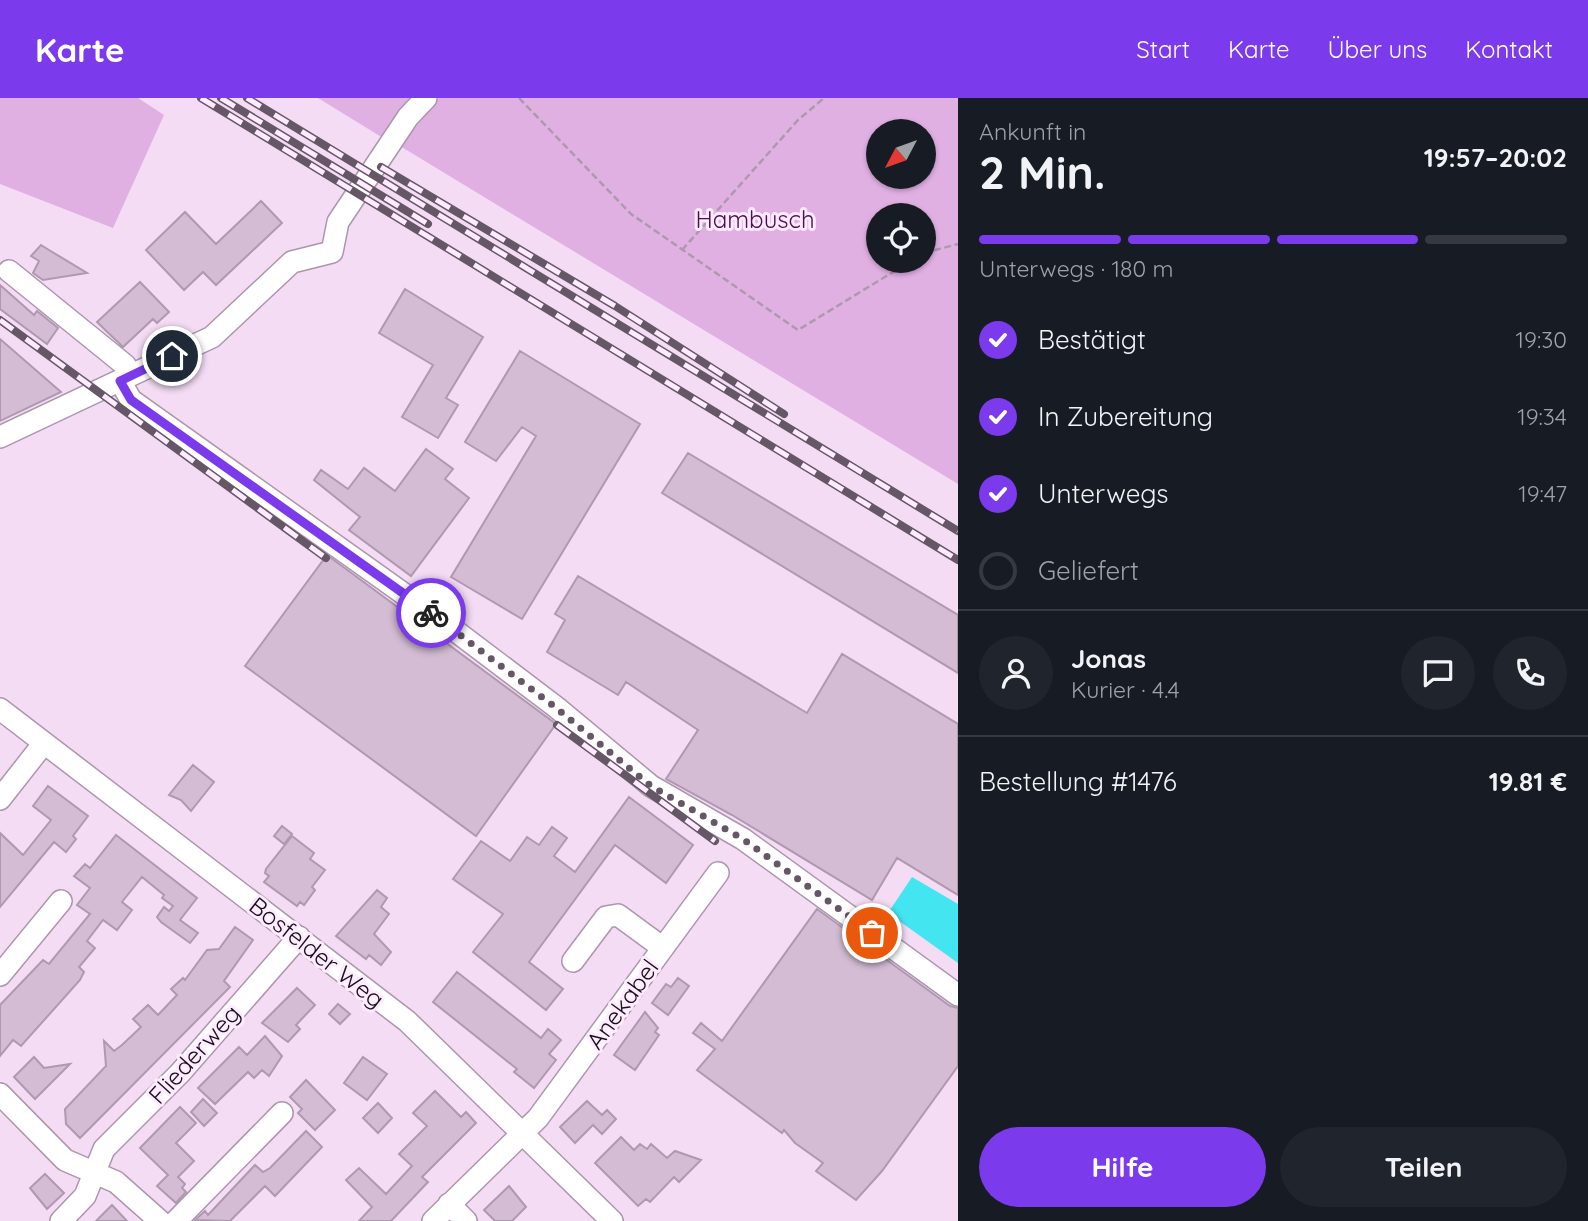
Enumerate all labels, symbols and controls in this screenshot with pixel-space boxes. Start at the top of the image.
text: Karte [35,29,124,70]
text: Start [1136,34,1190,64]
text: Karte [1228,34,1289,64]
text: Über uns [1327,34,1427,64]
text: Kontakt [1465,34,1553,64]
text: Ankunft in [979,117,1086,146]
north arrow [866,119,936,189]
map controls [866,119,936,273]
text: 19:57–20:02 [1424,141,1567,174]
text: 2 Min. [979,143,1105,201]
button: locate [866,203,936,273]
park label: Hambusch [695,204,815,234]
text: Unterwegs · 180 m [979,254,1173,283]
icon: check [979,321,1017,359]
text: Bestätigt [1038,323,1146,356]
text: 19:30 [1516,325,1567,354]
pin [142,326,202,386]
icon: home [153,337,191,375]
icon: check [979,398,1017,436]
text: In Zubereitung [1038,400,1213,433]
text: 19:34 [1517,402,1567,431]
icon: check [979,475,1017,513]
text: Unterwegs [1038,477,1169,510]
text: 19:47 [1518,479,1567,508]
text: Geliefert [1038,554,1139,587]
courier [396,578,466,648]
icon: bike [412,594,450,632]
button: person [979,636,1053,710]
button: chat [1401,636,1475,710]
button: phone [1493,636,1567,710]
text: Jonas [1071,642,1146,675]
text: Kurier · 4.4 [1071,675,1180,704]
text: Bestellung #1476 [979,765,1177,798]
text: 19.81 € [1489,765,1567,798]
street label: Bosfelder Weg [244,890,390,1014]
pin [842,903,902,963]
icon: bag [853,914,891,952]
street label: Anekabel [579,953,665,1055]
street label: Fliederweg [142,998,246,1110]
button: Hilfe [979,1127,1266,1207]
button: Teilen [1280,1127,1567,1207]

